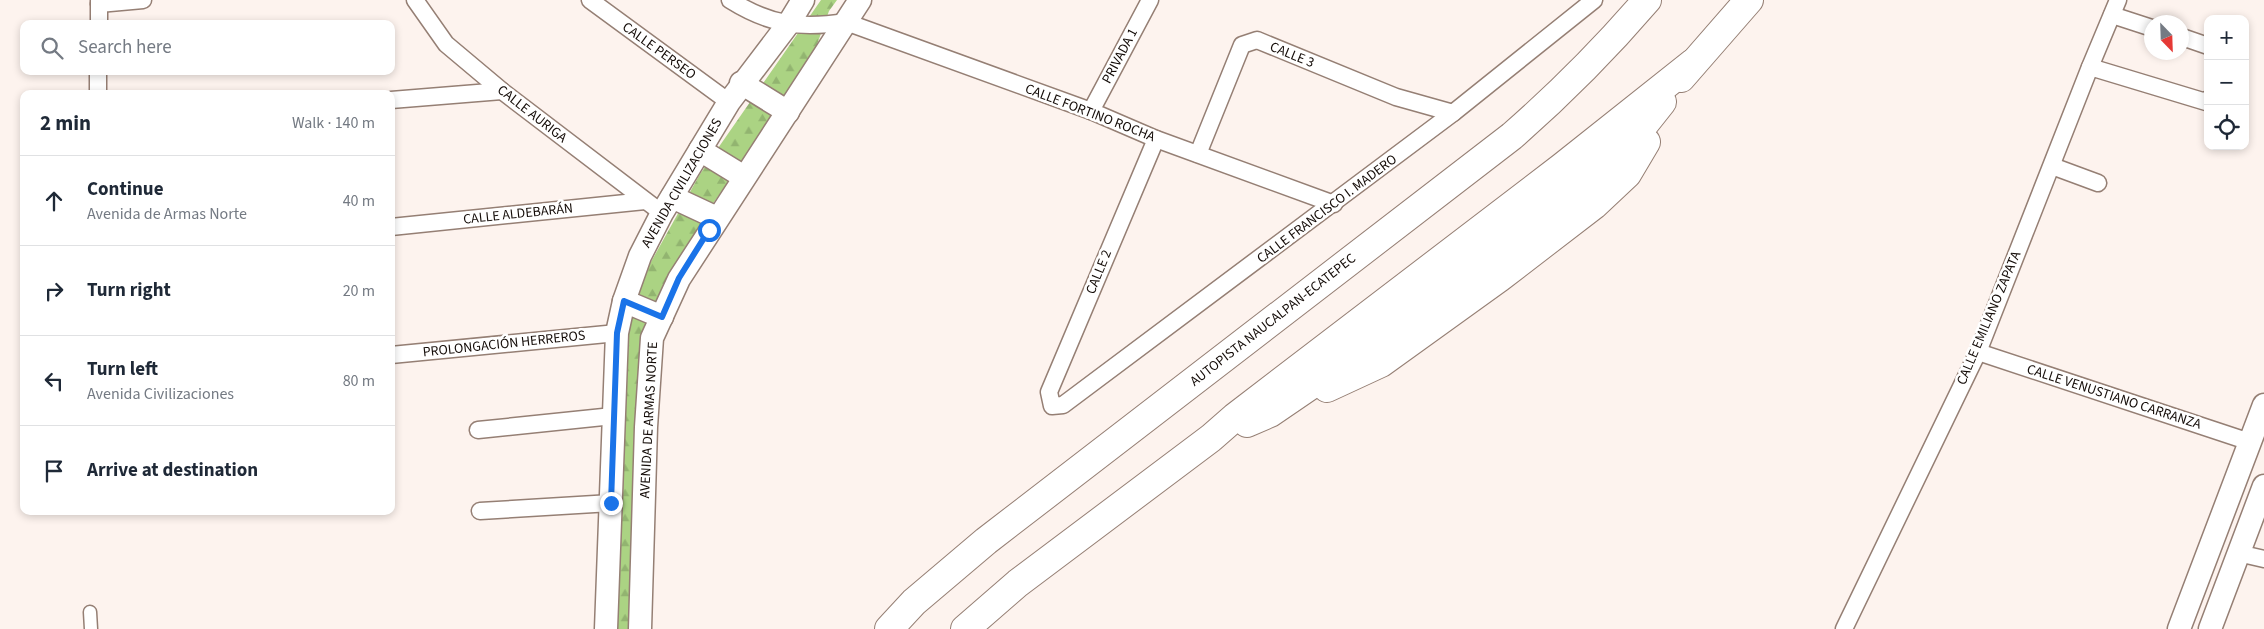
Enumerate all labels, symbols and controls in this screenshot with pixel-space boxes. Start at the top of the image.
north arrow [2144,15,2189,60]
map controls [2204,15,2249,150]
button: + [2204,15,2249,60]
street label: CALLE PERSEO [618,17,700,85]
search box [20,20,395,75]
street label: PRIVADA 1 [1097,25,1143,87]
icon: search [38,34,66,62]
text: Search here [78,34,172,61]
street label: CALLE 3 [1267,37,1317,73]
button: − [2204,60,2249,105]
street label: CALLE FORTINO ROCHA [1022,79,1158,147]
street label: CALLE AURIGA [493,80,571,148]
button: locate [2204,105,2249,150]
text: 2 min [40,108,91,138]
text: Walk · 140 m [292,112,375,134]
street label: AVENIDA CIVILIZACIONES [637,115,727,251]
street label: CALLE FRANCISCO I. MADERO [1253,150,1401,268]
text: Continue [87,176,164,203]
icon: ahead [40,187,68,215]
text: 40 m [343,190,375,212]
street label: CALLE ALDEBARÁN [462,198,574,230]
text: Avenida de Armas Norte [87,203,247,225]
route start [698,219,721,242]
street label: CALLE 2 [1081,247,1117,297]
street label: CALLE EMILIANO ZAPATA [1952,248,2026,388]
street label: AUTOPISTA NAUCALPAN-ECATEPEC [1186,249,1360,391]
icon: right [40,277,68,305]
text: Turn right [87,277,171,304]
text: 20 m [343,280,375,302]
street label: PROLONGACIÓN HERREROS [422,326,586,362]
street label: AVENIDA DE ARMAS NORTE [635,341,663,499]
text: Turn left [87,356,158,383]
street label: CALLE VENUSTIANO CARRANZA [2024,359,2204,435]
icon: left [40,367,68,395]
text: 80 m [343,370,375,392]
text: Avenida Civilizaciones [87,383,234,405]
icon: arrive [40,457,68,485]
text: Arrive at destination [87,457,258,484]
route end [600,492,623,515]

